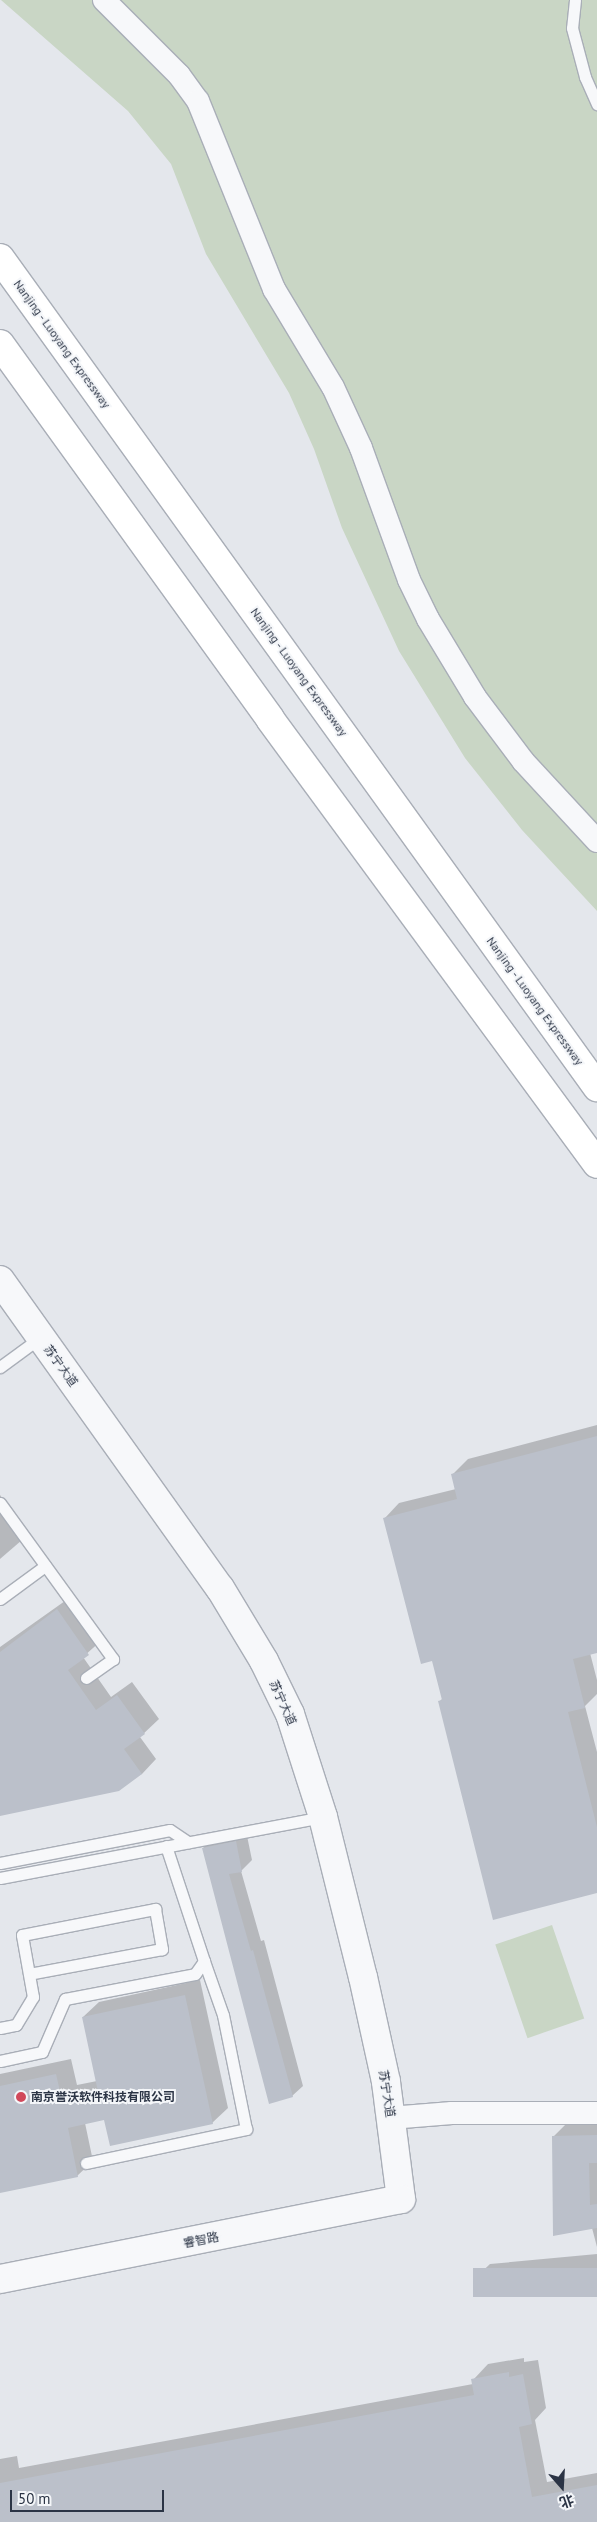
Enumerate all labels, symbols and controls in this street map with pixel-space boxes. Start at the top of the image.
street label: Nanjing - Luoyang Expressway [10,276,114,412]
street label: Nanjing - Luoyang Expressway [247,604,351,740]
street label: Nanjing - Luoyang Expressway [483,933,587,1069]
street label: 苏宁大道 [41,1342,81,1390]
street label: 苏宁大道 [267,1678,299,1728]
street label: 苏宁大道 [376,2069,398,2119]
place label: 南京誉沃软件科技有限公司 [31,2090,175,2104]
marker: 南京誉沃软件科技有限公司 [15,2091,27,2103]
street label: 睿智路 [182,2229,220,2251]
north arrow [537,2462,587,2512]
scale bar [12,2480,166,2512]
text: 50 m [18,2489,51,2508]
text: 北 [557,2490,576,2512]

